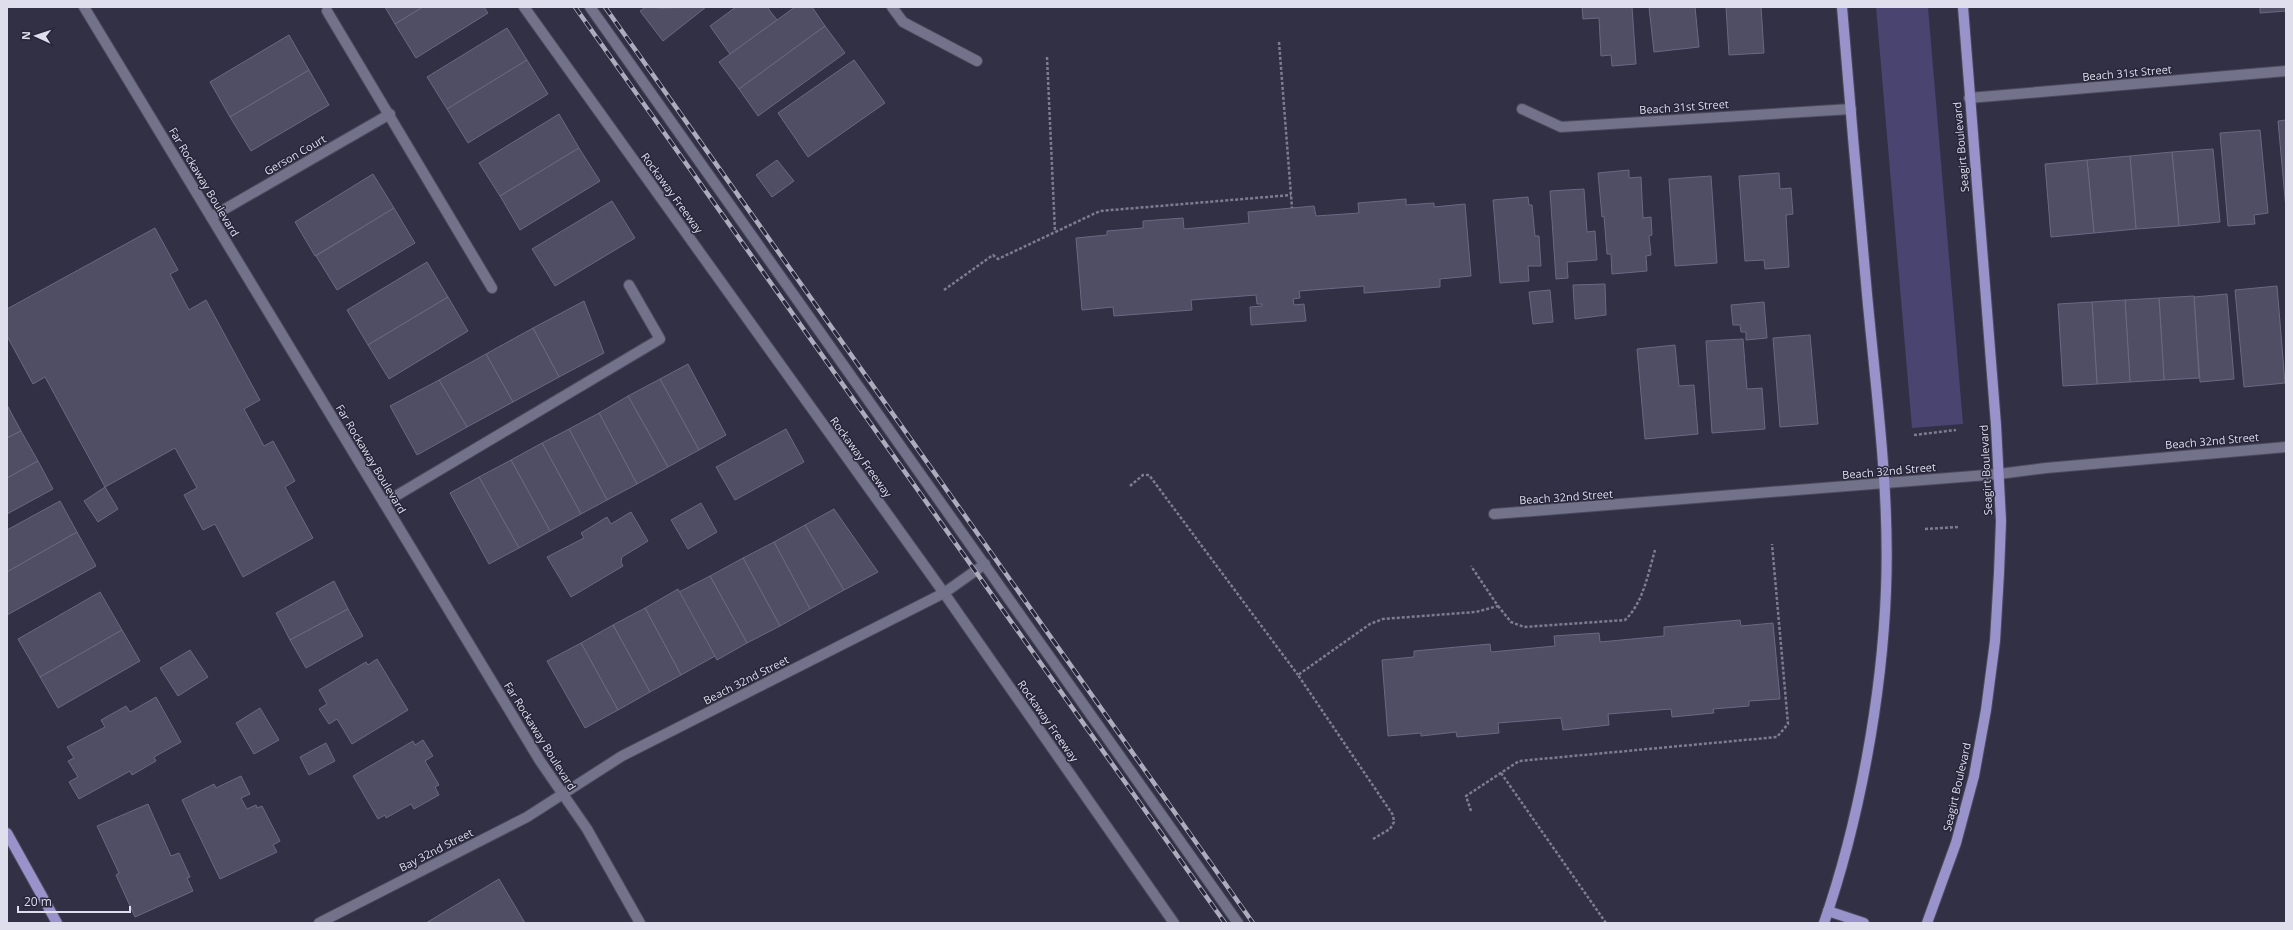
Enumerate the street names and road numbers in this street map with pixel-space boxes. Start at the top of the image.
street label: Beach 31st Street [2082,61,2172,84]
street label: Beach 31st Street [1639,96,1729,117]
street label: Seagirt Boulevard [1949,101,1972,193]
street label: Far Rockaway Boulevard [166,124,243,239]
street label: Gerson Court [261,131,328,178]
street label: Rockaway Freeway [638,149,707,236]
street label: Far Rockaway Boulevard [333,401,410,516]
street label: Rockaway Freeway [827,413,896,500]
street label: Seagirt Boulevard [1976,424,1995,516]
street label: Beach 32nd Street [2165,429,2259,452]
street label: Beach 32nd Street [1842,459,1936,482]
street label: Beach 32nd Street [1519,486,1613,507]
street label: Beach 32nd Street [701,652,791,708]
street label: Rockaway Freeway [1015,677,1082,765]
street label: Far Rockaway Boulevard [501,679,580,793]
street label: Seagirt Boulevard [1939,741,1974,833]
street label: Bay 32nd Street [396,824,475,875]

